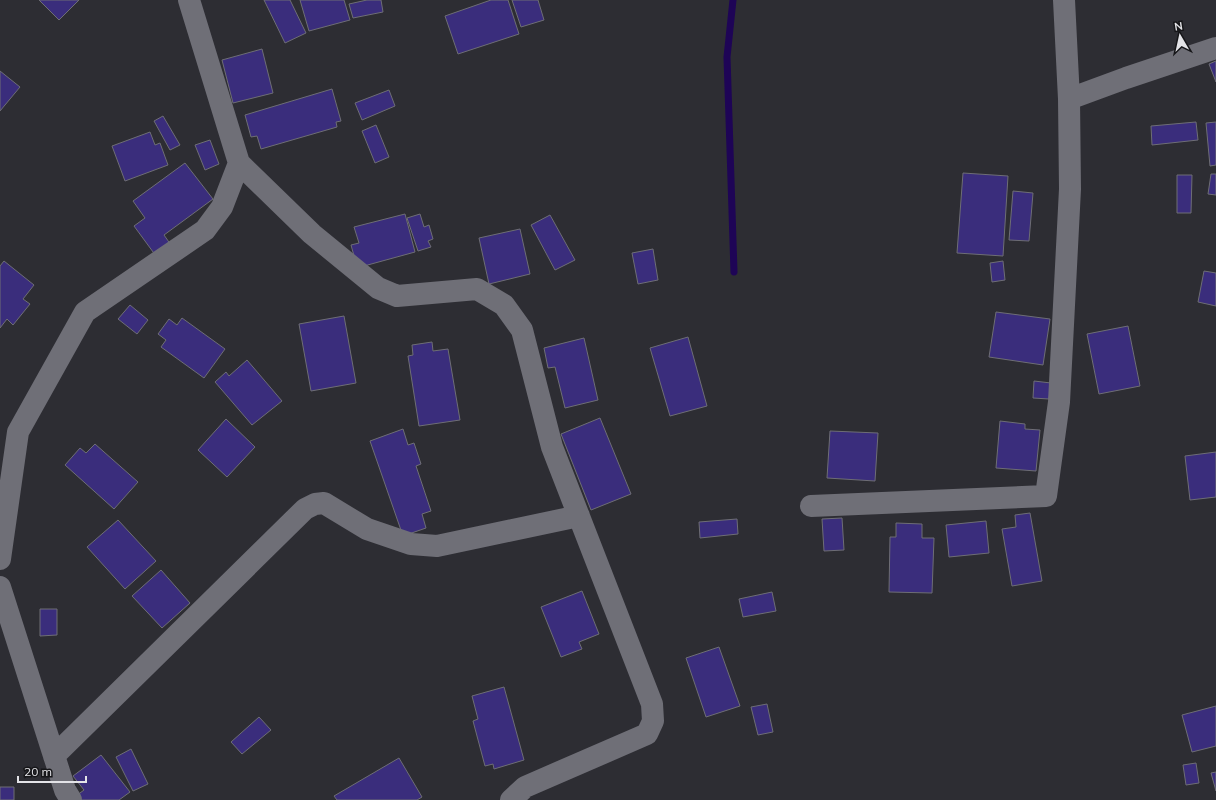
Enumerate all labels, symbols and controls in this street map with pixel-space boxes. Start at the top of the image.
north arrow [1160,16,1200,56]
text: N [1173,19,1184,34]
scale bar [18,758,86,784]
text: 20 m [24,764,52,779]

